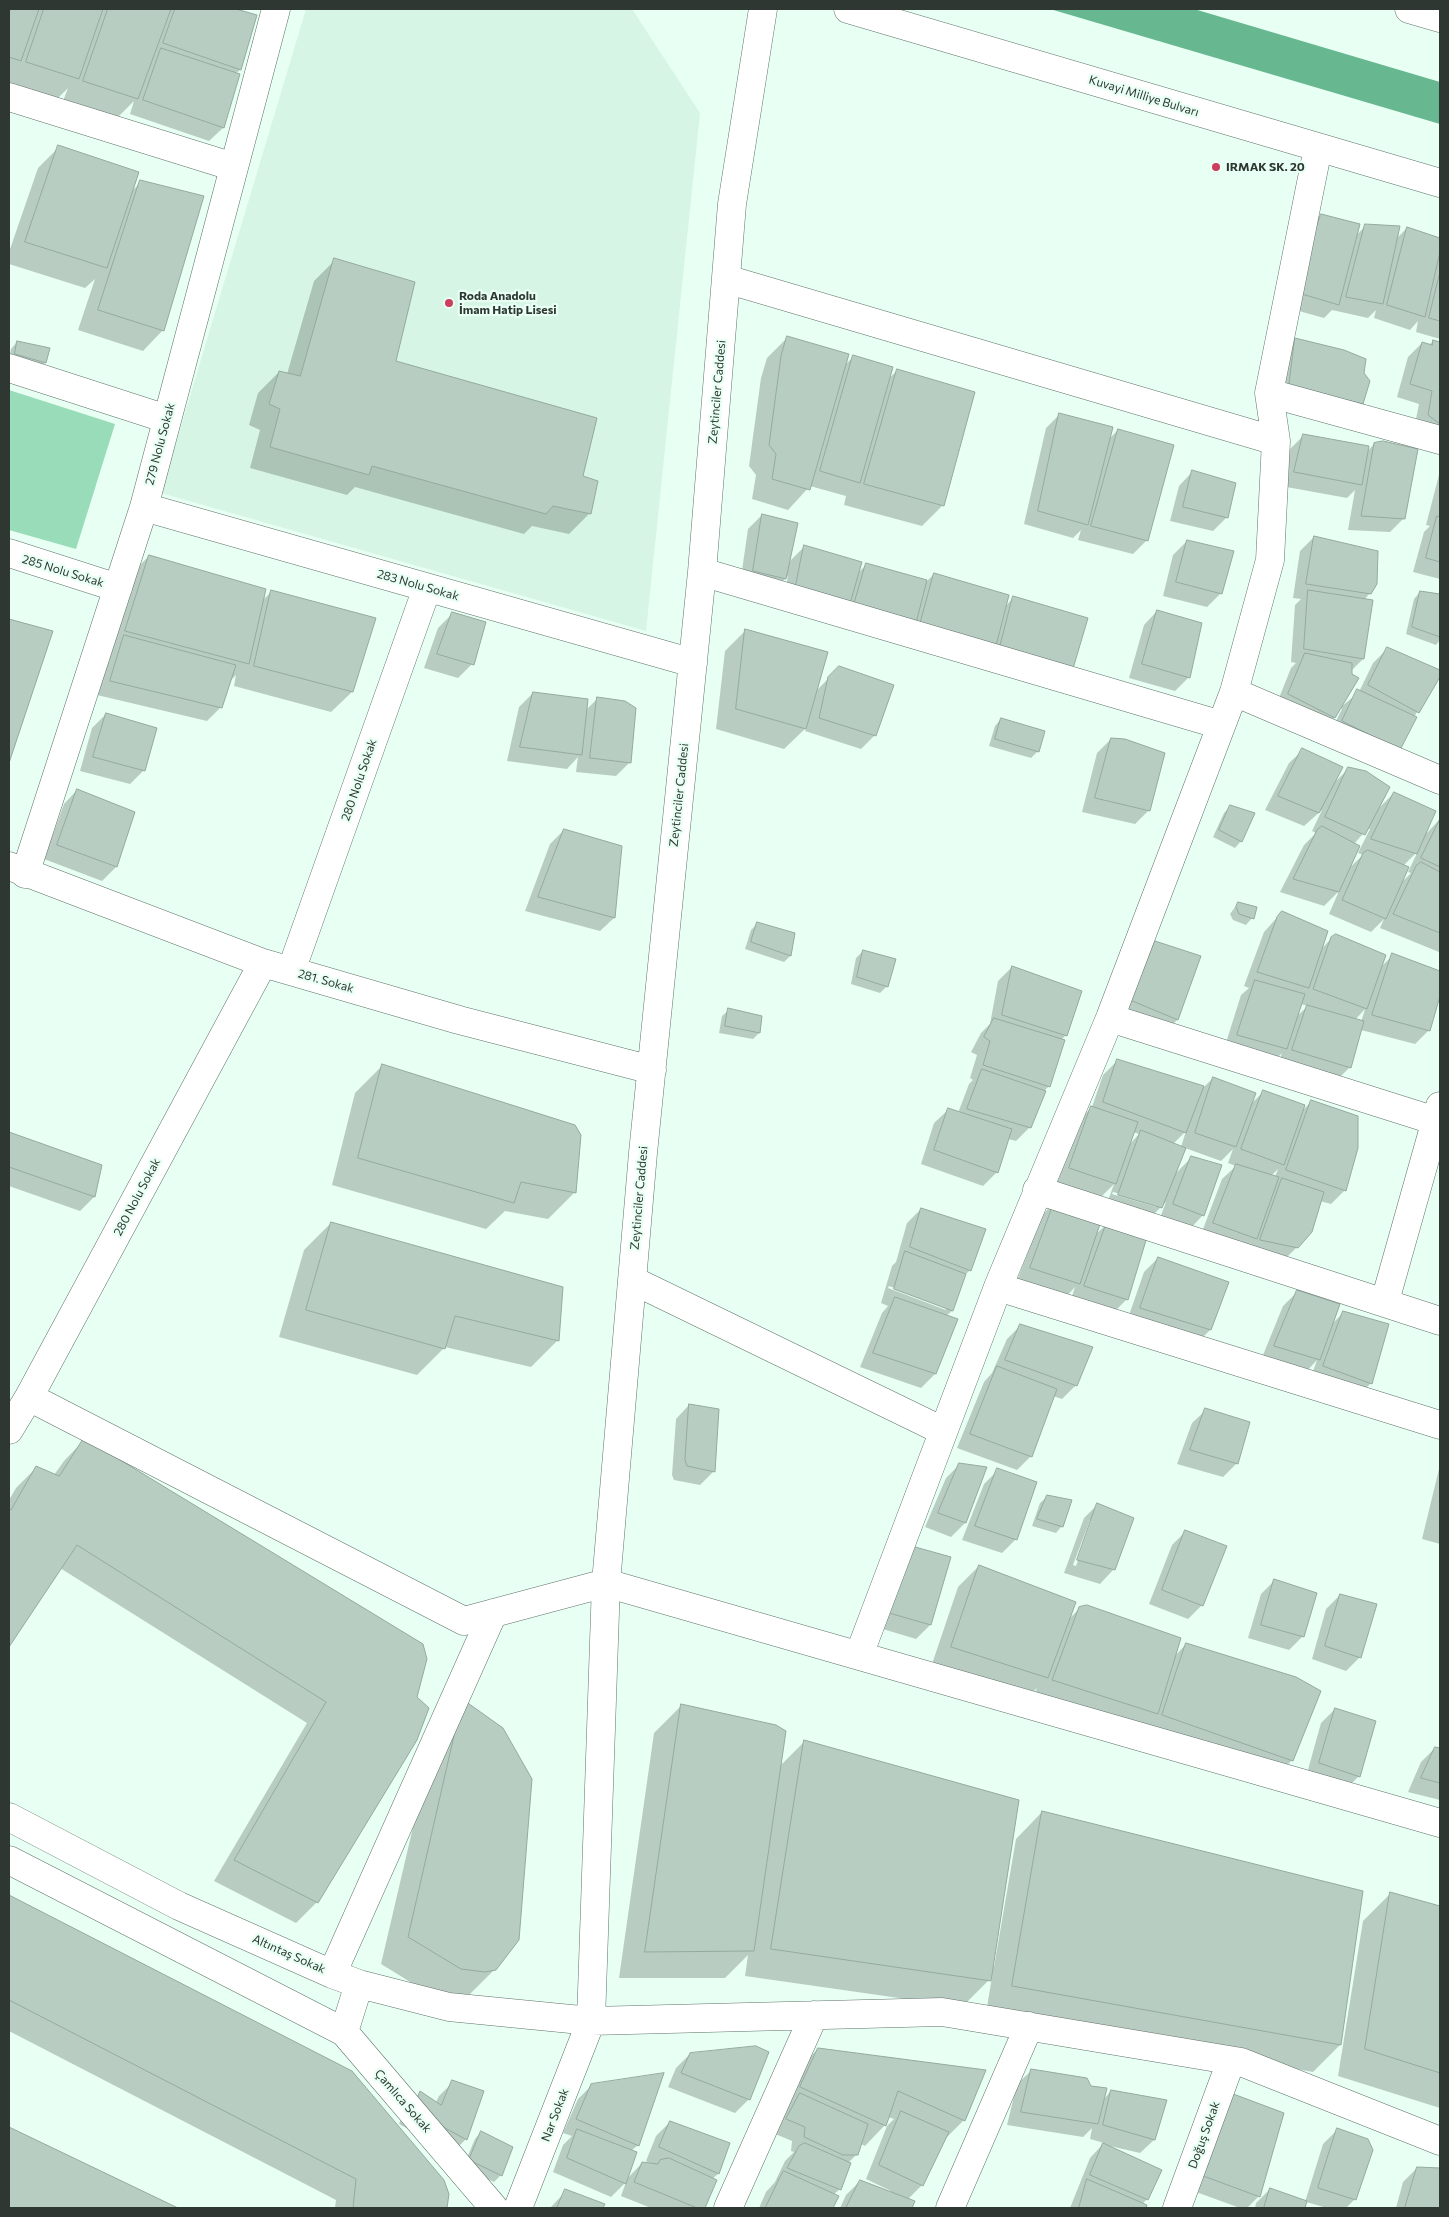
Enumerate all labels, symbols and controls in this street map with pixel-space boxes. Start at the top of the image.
street label: Kuvayi Milliye Bulvarı [1087,72,1201,120]
place label: IRMAK SK. 20 [1226,160,1305,174]
marker: IRMAK SK. 20 [1210,161,1222,173]
place label: Roda Anadolu İmam Hatip Lisesi [459,289,557,317]
marker: Roda Anadolu İmam Hatip Lisesi [443,297,455,309]
street label: Zeytinciler Caddesi [705,340,729,444]
street label: 279 Nolu Sokak [142,401,178,487]
street label: 285 Nolu Sokak [20,552,106,590]
street label: 283 Nolu Sokak [375,566,461,604]
street label: 280 Nolu Sokak [338,737,380,823]
street label: Zeytinciler Caddesi [666,743,692,847]
street label: 281. Sokak [296,966,356,996]
street label: Zeytinciler Caddesi [627,1146,651,1250]
street label: 280 Nolu Sokak [111,1156,163,1238]
street label: Altıntaş Sokak [250,1931,328,1977]
street label: Çamlıca Sokak [372,2066,434,2136]
street label: Nar Sokak [538,2086,572,2144]
street label: Doğuş Sokak [1185,2099,1223,2171]

